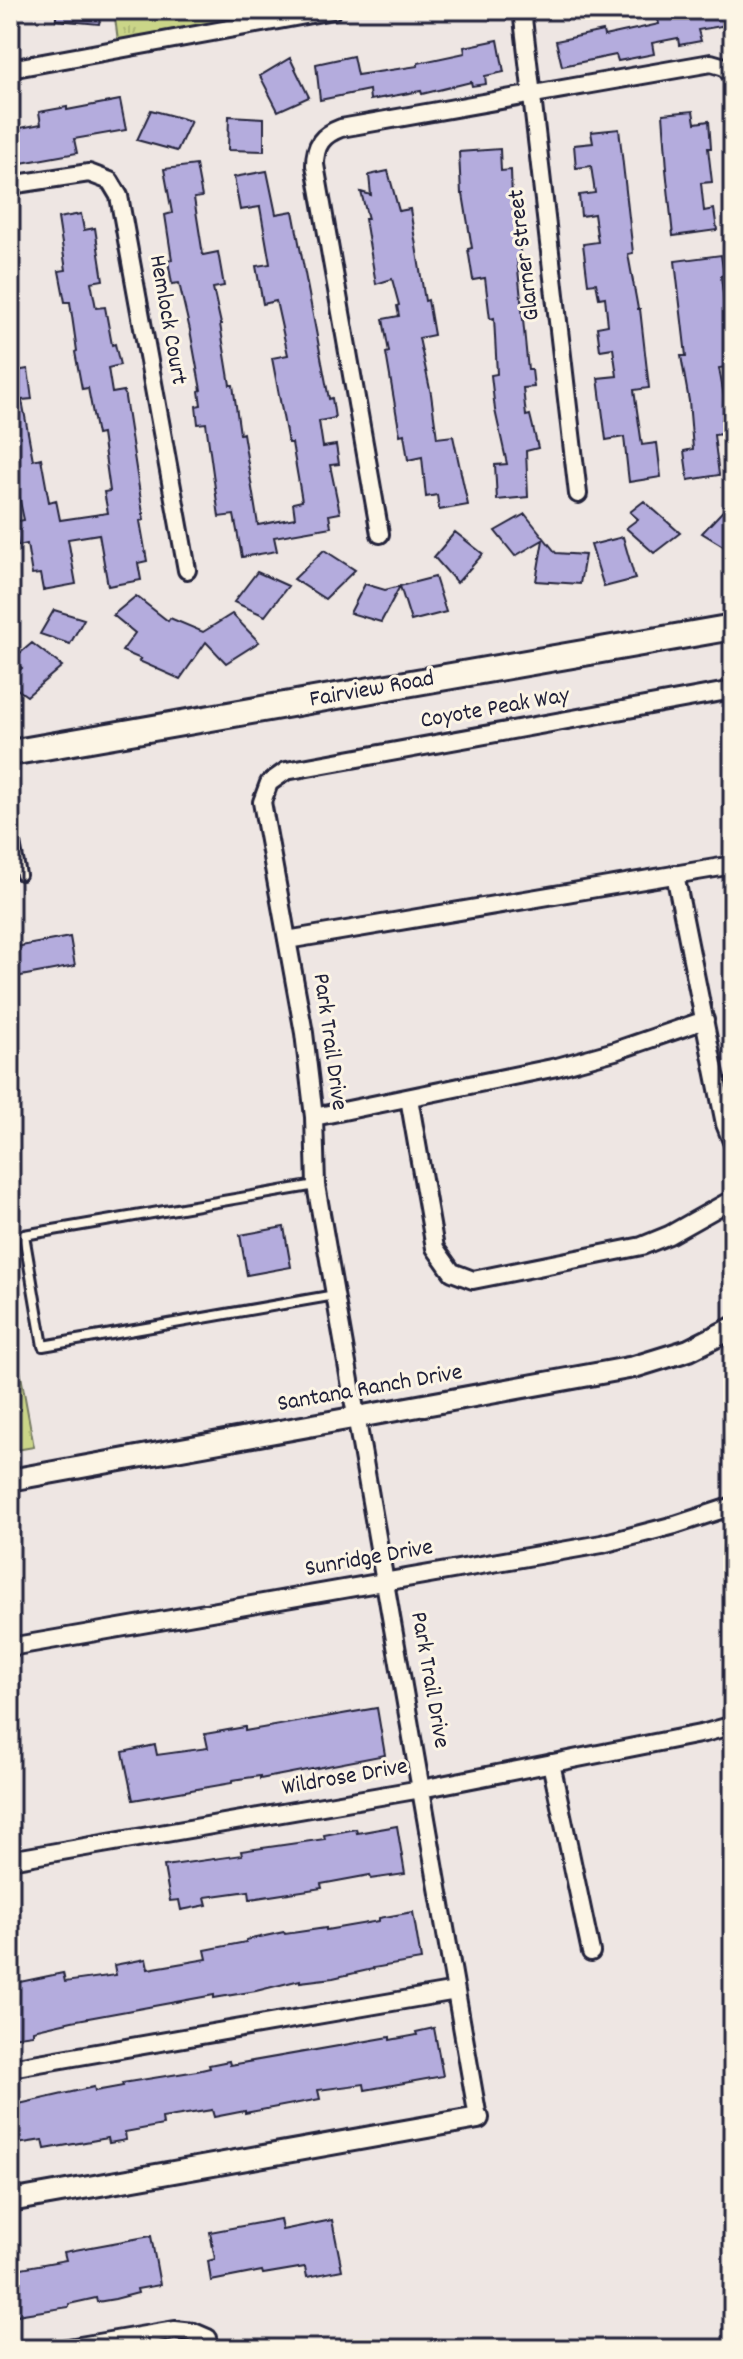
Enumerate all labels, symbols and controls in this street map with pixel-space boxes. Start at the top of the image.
street label: Glarner Street [500,187,550,323]
street label: Hemlock Court [139,252,195,388]
street label: Fairview Road [307,662,437,718]
street label: Coyote Peak Way [418,679,573,739]
street label: Park Trail Drive [303,971,355,1113]
street label: Santana Ranch Drive [275,1356,465,1422]
street label: Sunridge Drive [302,1531,436,1587]
street label: Park Trail Drive [400,1609,458,1751]
street label: Wildrose Drive [279,1750,411,1806]

